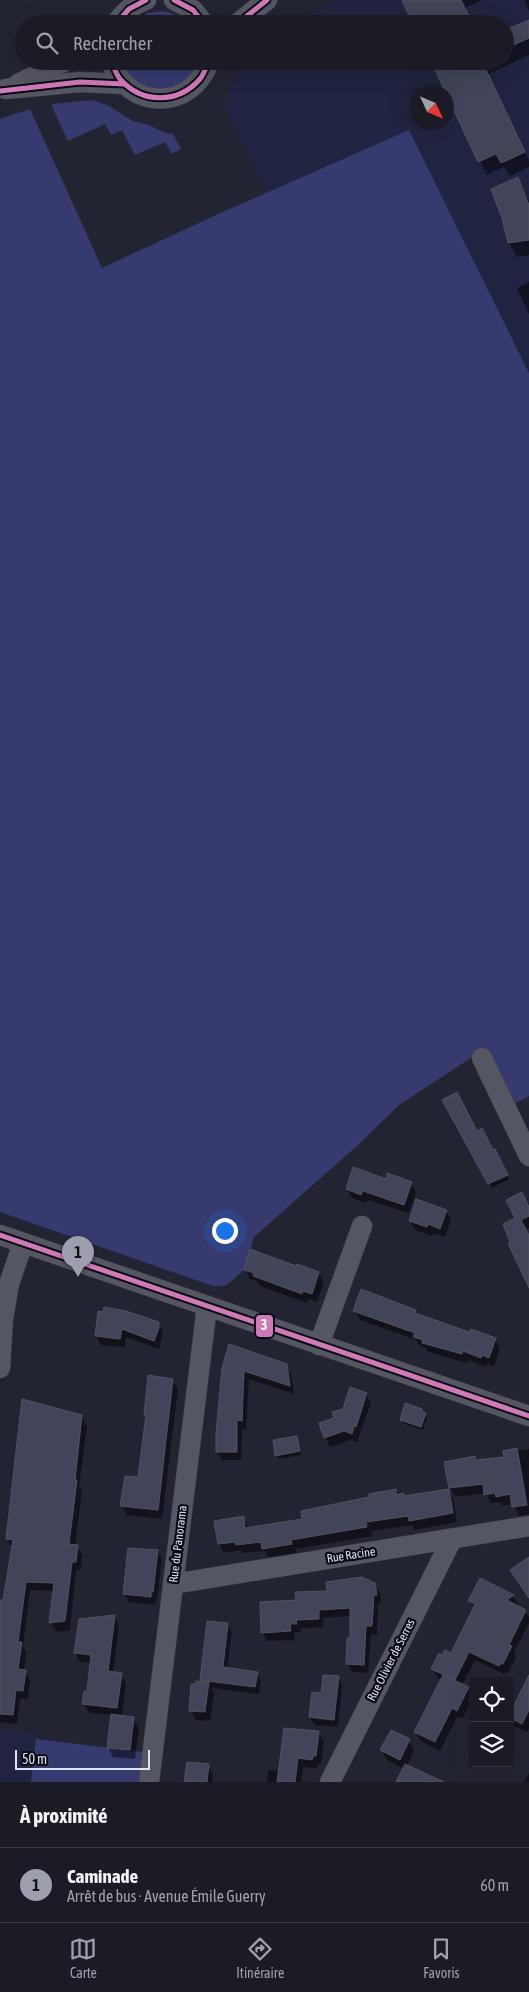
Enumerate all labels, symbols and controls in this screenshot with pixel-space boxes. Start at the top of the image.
search box [15,15,514,70]
icon: search [33,29,61,57]
text: Rechercher [73,32,152,54]
north arrow [409,85,454,130]
your location [212,1218,238,1244]
pin: 1 [62,1236,94,1277]
line badge: 3 [255,1314,274,1338]
text: 3 [261,1317,267,1333]
street label: Rue du Panorama [166,1505,190,1583]
street label: Rue Racine [326,1544,376,1566]
street label: Rue Olivier de Serres [364,1617,418,1703]
map controls [469,1677,514,1767]
button: locate [469,1677,514,1722]
button: layers [469,1722,514,1767]
scale bar [15,1747,150,1770]
text: 50 m [22,1751,47,1767]
text: À proximité [20,1803,108,1827]
text: Caminade [67,1865,138,1887]
text: 1 [32,1876,40,1894]
text: 60 m [480,1876,509,1894]
text: Arrêt de bus · Avenue Émile Guerry [67,1887,266,1905]
tab: Carte [69,1935,97,1981]
tab: Itinéraire [236,1935,284,1981]
tab: Favoris [423,1935,460,1981]

